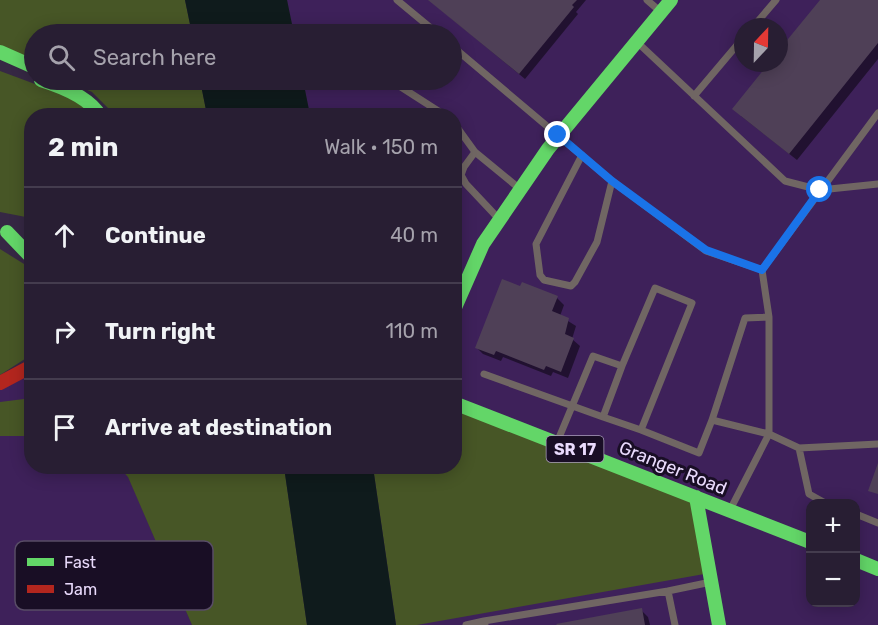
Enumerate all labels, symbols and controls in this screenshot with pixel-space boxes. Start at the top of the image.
north arrow [734,18,788,72]
search box [24,24,462,90]
icon: search [45,41,78,74]
text: Search here [93,44,216,71]
route end [544,121,570,147]
text: 2 min [48,132,118,163]
text: Walk · 150 m [324,135,438,159]
route start [806,176,832,202]
icon: ahead [48,219,81,252]
text: Continue [105,222,206,249]
text: 40 m [390,223,438,247]
icon: right [48,315,81,348]
text: Turn right [105,318,215,345]
text: 110 m [386,319,438,343]
icon: arrive [48,411,81,444]
text: Arrive at destination [105,414,332,441]
road number: SR 17 [546,436,604,462]
street label: Granger Road [616,436,730,500]
map controls [806,499,860,607]
button: + [806,499,860,553]
legend [15,541,213,610]
text: Fast [64,553,96,572]
button: − [806,553,860,607]
text: Jam [64,580,97,599]

